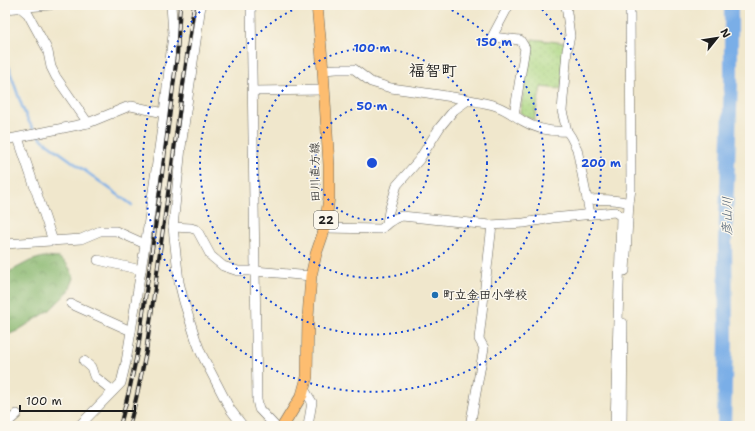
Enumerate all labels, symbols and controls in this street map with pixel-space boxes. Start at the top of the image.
north arrow [697,18,737,58]
text: N [717,26,734,41]
text: 150 m [476,34,512,50]
text: 100 m [354,40,391,56]
district label: 福智町 [409,60,457,81]
text: 50 m [357,98,388,114]
street label: 田川直方線 [306,142,324,202]
text: 200 m [581,155,621,171]
centre of rings [365,156,379,170]
water label: 彦山川 [718,196,736,236]
road number: 22 [314,211,338,229]
place label: 町立金田小学校 [443,287,527,303]
marker: 町立金田小学校 [430,290,440,300]
scale bar [20,387,135,413]
text: 100 m [26,393,62,409]

